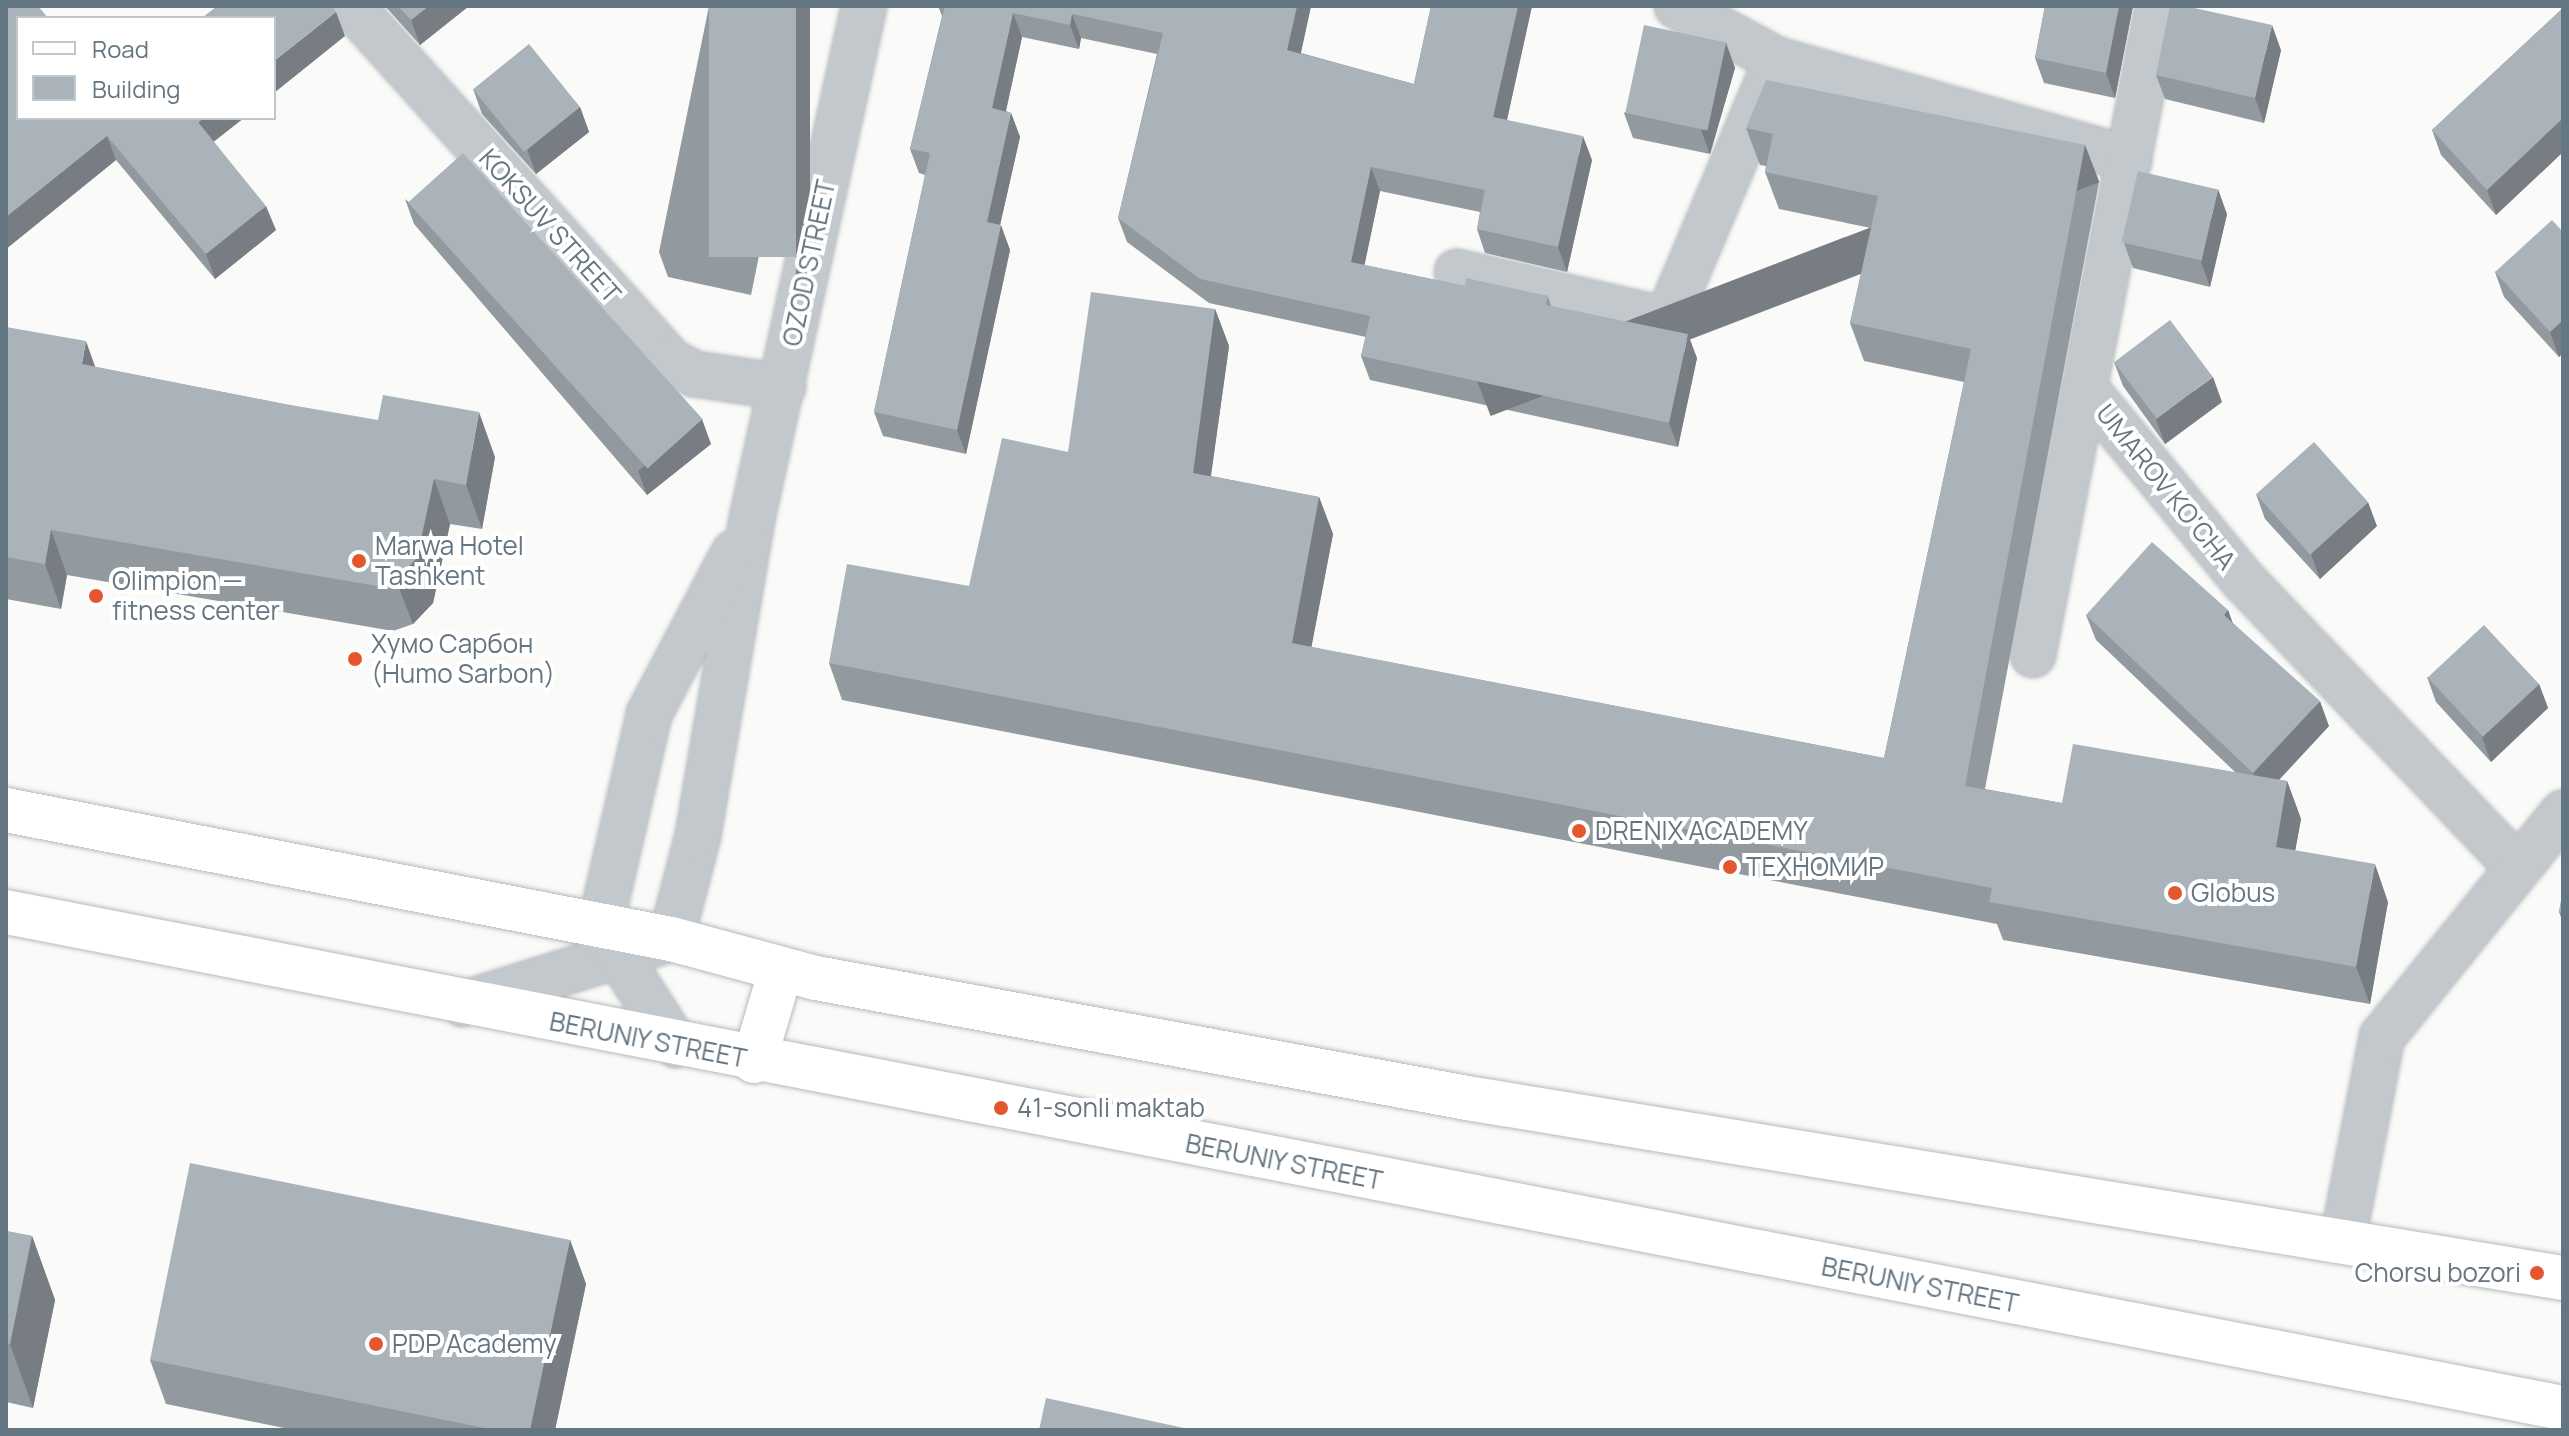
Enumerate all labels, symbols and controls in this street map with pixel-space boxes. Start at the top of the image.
legend [16,16,276,120]
text: Road [92,32,149,65]
text: Building [92,72,180,105]
street label: KOKSUV STREET [473,143,627,309]
street label: OZOD STREET [776,177,842,349]
street label: UMAROV KO'CHA [2090,398,2242,576]
place label: Marwa Hotel Tashkent [375,530,524,592]
marker: Marwa Hotel Tashkent [350,552,368,570]
place label: Olimpion — fitness center [112,565,280,626]
marker: Olimpion — fitness center [87,587,105,605]
place label: Хумо Сарбон (Humo Sarbon) [371,628,554,690]
marker: Хумо Сарбон (Humo Sarbon) [346,650,364,668]
place label: DRENIX ACADEMY [1595,815,1808,847]
marker: DRENIX ACADEMY [1570,822,1588,840]
place label: ТЕХНОМИР [1746,851,1884,883]
marker: ТЕХНОМИР [1721,858,1739,876]
place label: Globus [2191,877,2275,909]
marker: Globus [2166,884,2184,902]
street label: BERUNIY STREET [546,1006,750,1074]
place label: 41-sonli maktab [1017,1092,1205,1124]
marker: 41-sonli maktab [992,1099,1010,1117]
street label: BERUNIY STREET [1182,1128,1386,1196]
street label: BERUNIY STREET [1818,1251,2022,1319]
place label: Chorsu bozori [2355,1257,2521,1289]
marker: Chorsu bozori [2528,1264,2546,1282]
place label: PDP Academy [392,1328,557,1360]
marker: PDP Academy [367,1335,385,1353]

